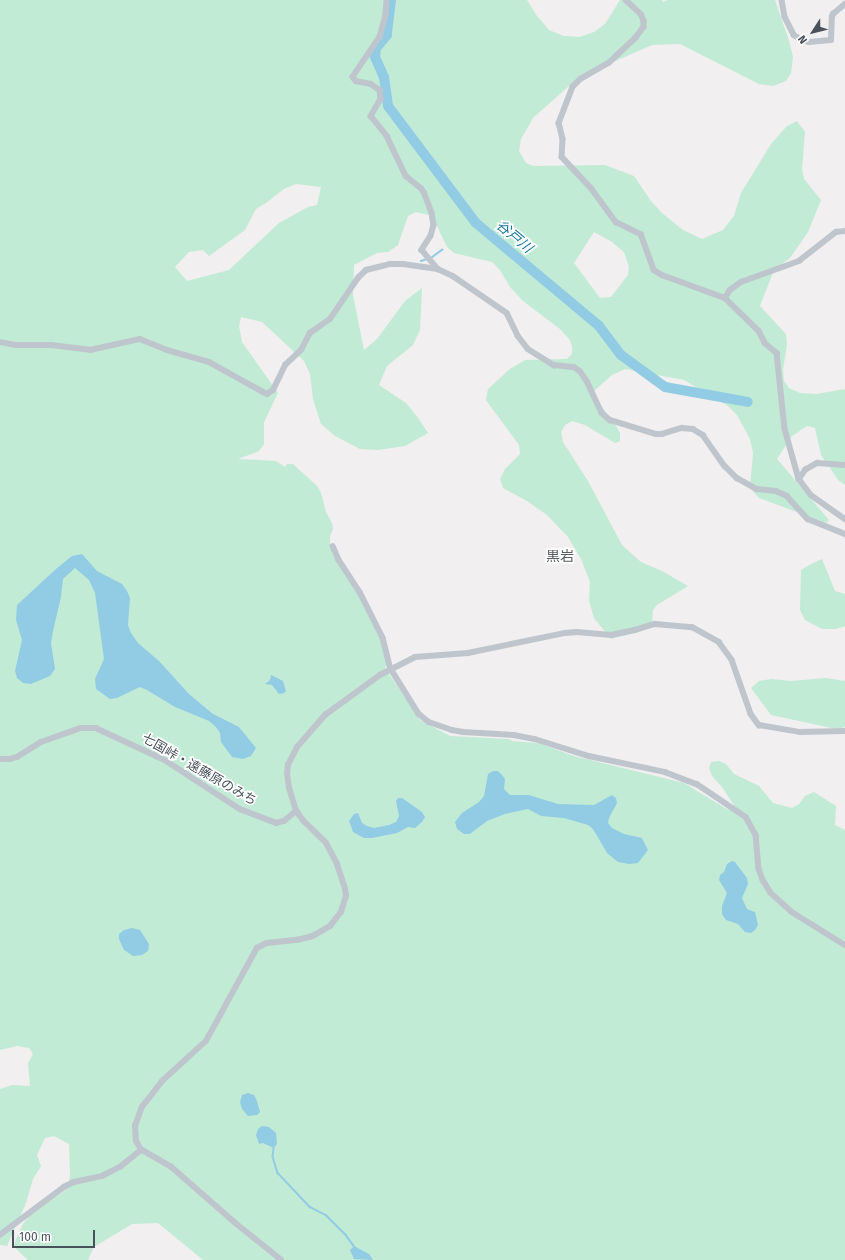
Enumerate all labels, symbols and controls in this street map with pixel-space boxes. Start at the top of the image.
north arrow [793,12,833,52]
text: N [795,33,810,46]
water label: 谷戸川 [493,217,535,257]
district label: 黒岩 [546,549,574,565]
street label: 七国峠・遠藤原のみち [139,731,259,809]
scale bar [14,1222,97,1248]
text: 100 m [19,1230,51,1244]

